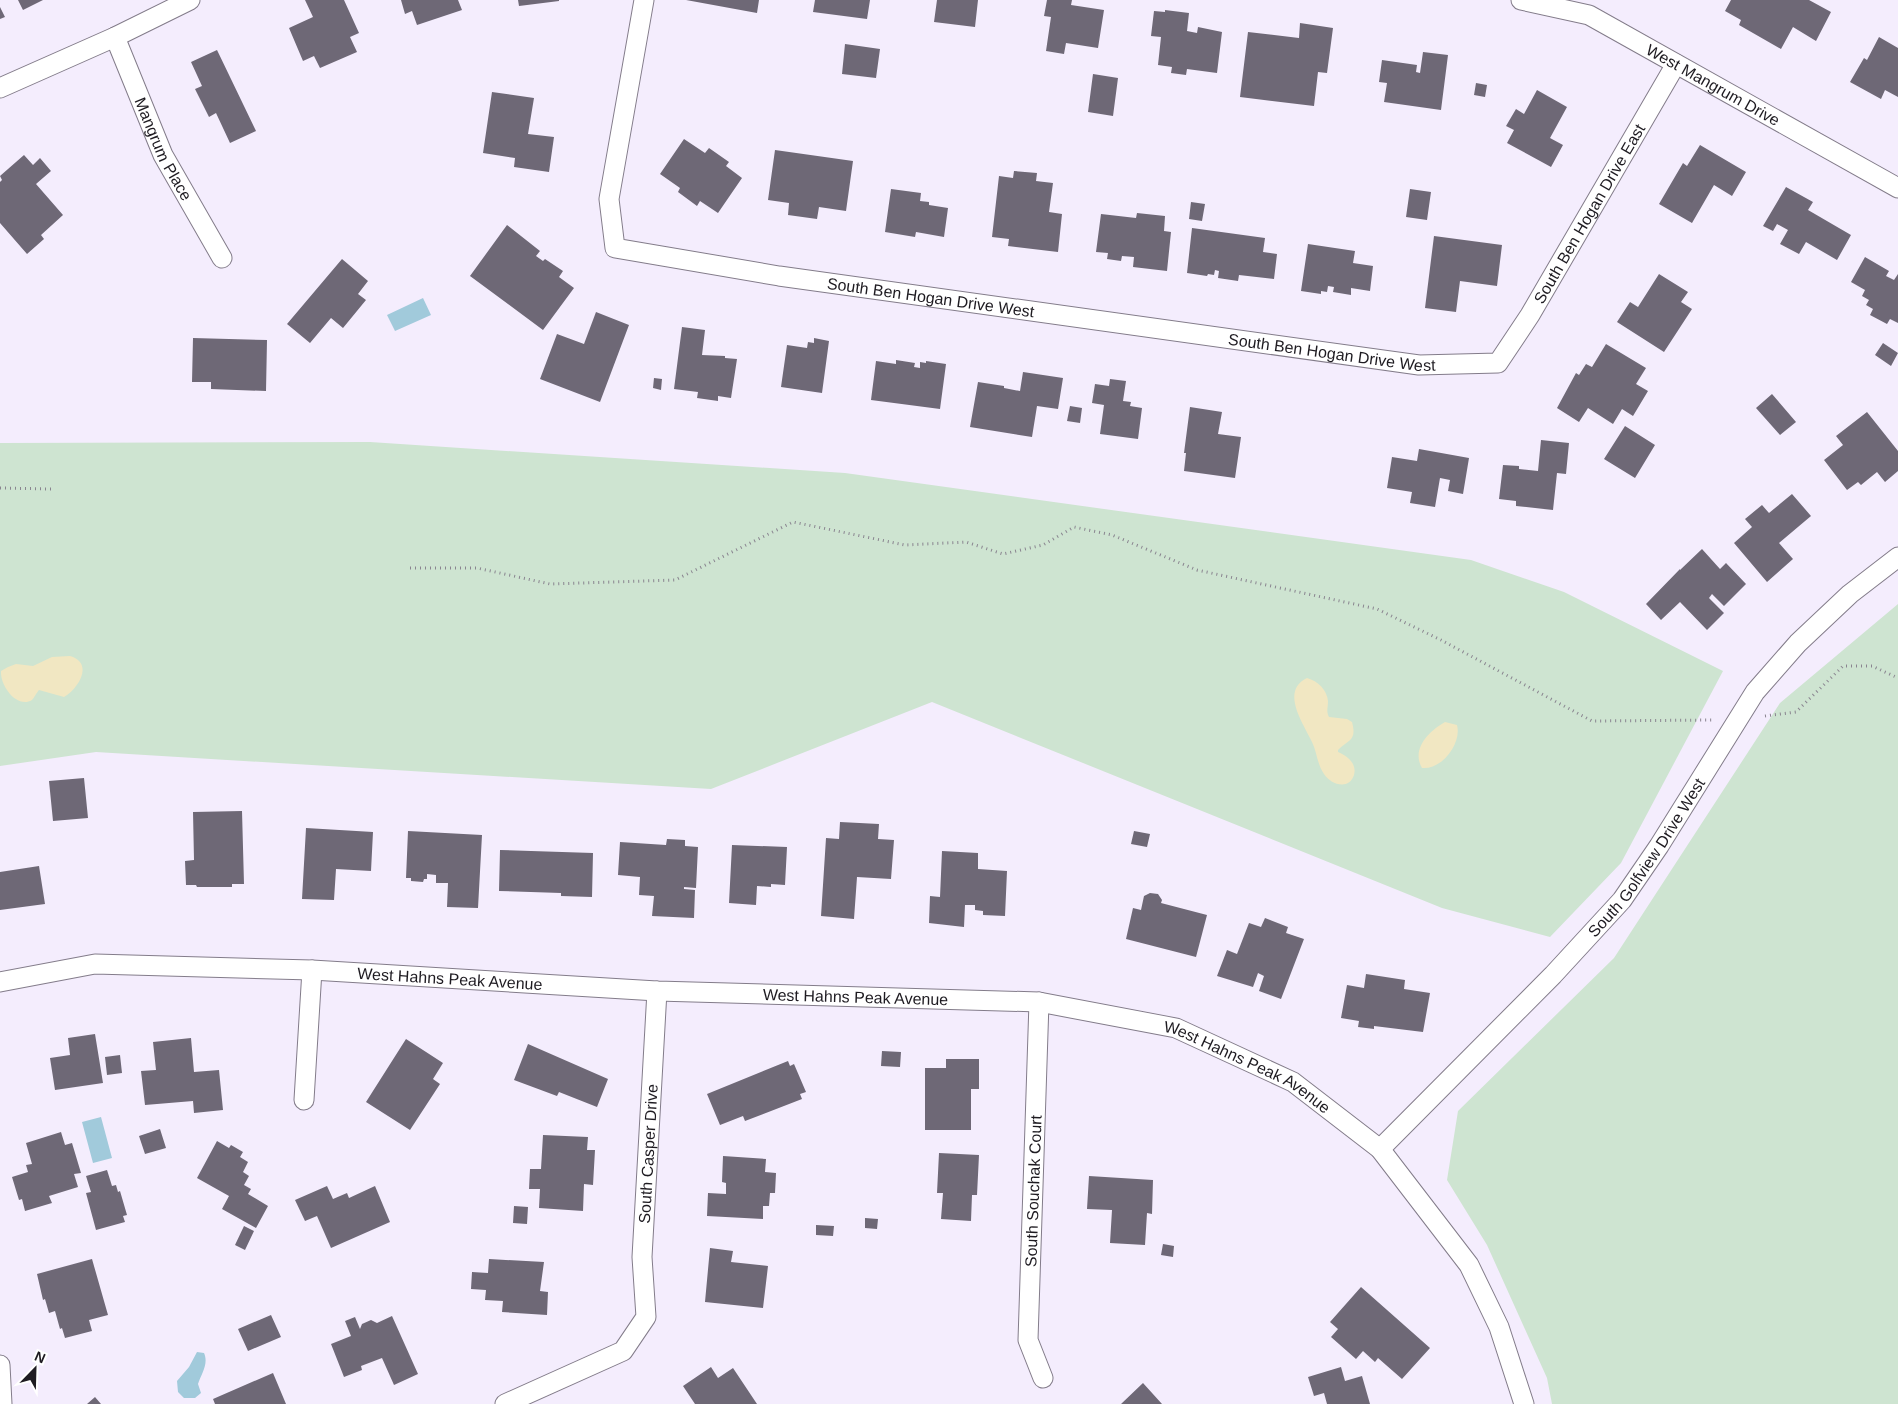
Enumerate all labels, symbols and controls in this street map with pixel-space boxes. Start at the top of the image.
street label: West Mangrum Drive [1643,41,1783,129]
street label: Mangrum Place [132,95,195,204]
street label: South Ben Hogan Drive East [1531,121,1649,307]
street label: South Ben Hogan Drive West [826,275,1036,320]
street label: South Ben Hogan Drive West [1227,331,1436,374]
street label: South Golfview Drive West [1585,775,1708,940]
street label: West Hahns Peak Avenue [357,965,543,993]
street label: West Hahns Peak Avenue [763,986,949,1008]
street label: West Hahns Peak Avenue [1163,1018,1333,1117]
street label: South Casper Drive [636,1083,661,1224]
street label: South Souchak Court [1022,1114,1045,1267]
north arrow [10,1344,60,1394]
text: N [32,1348,48,1366]

